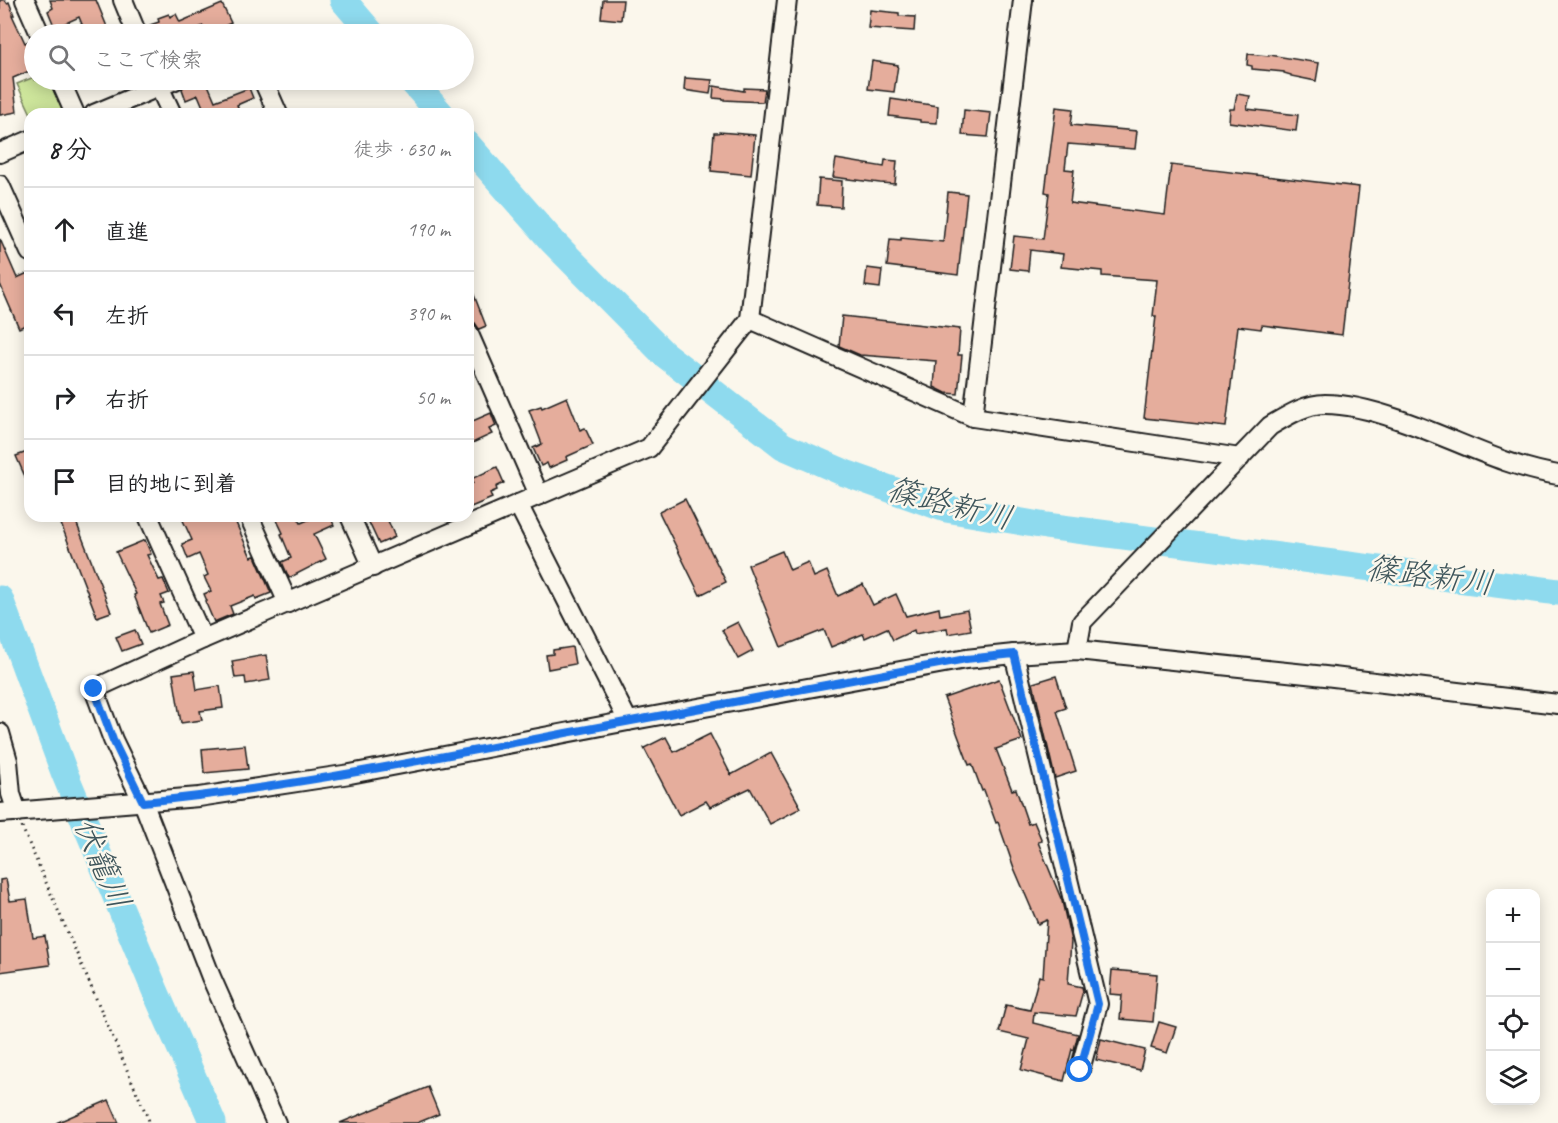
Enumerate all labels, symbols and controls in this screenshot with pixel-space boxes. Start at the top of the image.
search box [24,24,474,90]
icon: search [45,41,78,74]
text: ここで検索 [93,46,203,74]
text: 8 分 [48,133,92,166]
text: 徒歩 · 630 m [354,137,450,162]
icon: ahead [48,213,81,246]
text: 190 m [407,217,450,242]
text: 直進 [105,218,149,246]
icon: left [48,297,81,330]
text: 390 m [407,301,450,326]
text: 左折 [105,302,149,330]
icon: right [48,381,81,414]
text: 50 m [416,385,450,410]
text: 右折 [105,386,149,414]
icon: arrive [48,465,81,498]
water label: 篠路新川 [883,468,1017,539]
text: 目的地に到着 [105,470,237,498]
water label: 篠路新川 [1364,547,1496,604]
route end [80,675,106,701]
water label: 伏籠川 [65,811,140,915]
map controls [1486,889,1540,1105]
button: + [1486,889,1540,943]
button: − [1486,943,1540,997]
button: locate [1486,997,1540,1051]
button: layers [1486,1051,1540,1105]
route start [1066,1056,1092,1082]

